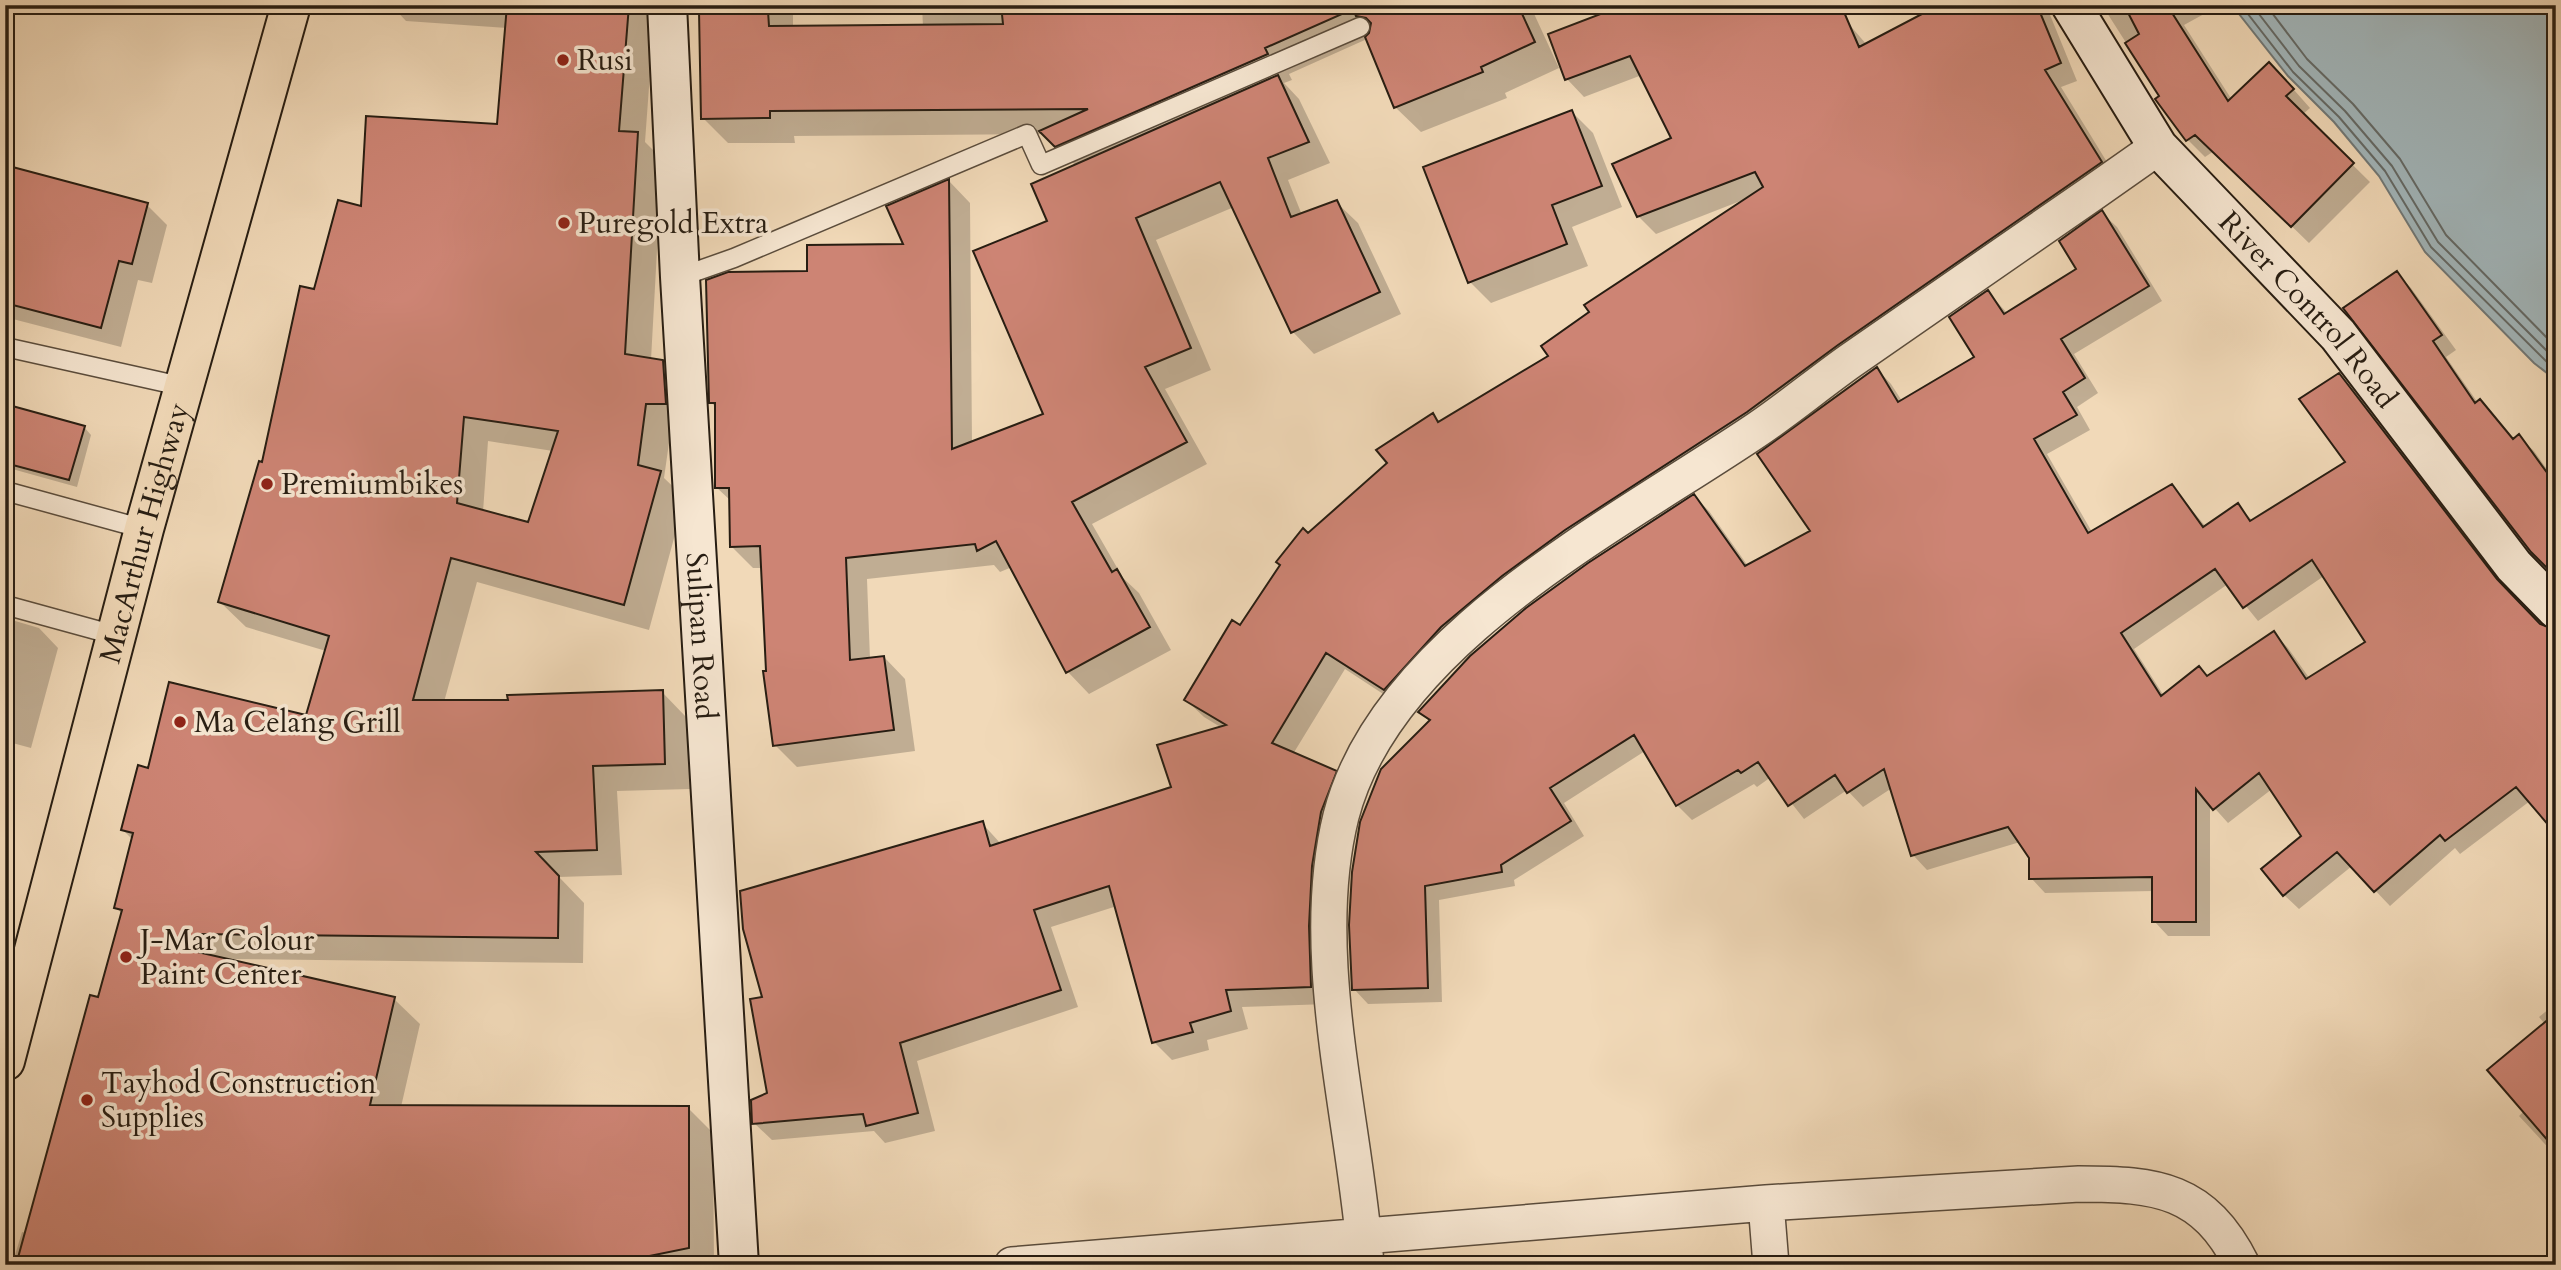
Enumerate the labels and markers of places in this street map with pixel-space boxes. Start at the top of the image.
place label: Rusi [577,40,633,81]
marker: Rusi [555,52,571,68]
place label: Puregold Extra [578,203,768,244]
marker: Puregold Extra [556,215,572,231]
place label: Premiumbikes [281,464,463,505]
marker: Premiumbikes [259,476,275,492]
place label: Ma Celang Grill [194,702,401,743]
marker: Ma Celang Grill [172,714,188,730]
place label: J-Mar Colour Paint Center [136,920,314,995]
marker: J-Mar Colour Paint Center [118,949,134,965]
place label: Tayhod Construction Supplies [101,1063,377,1138]
marker: Tayhod Construction Supplies [79,1092,95,1108]

